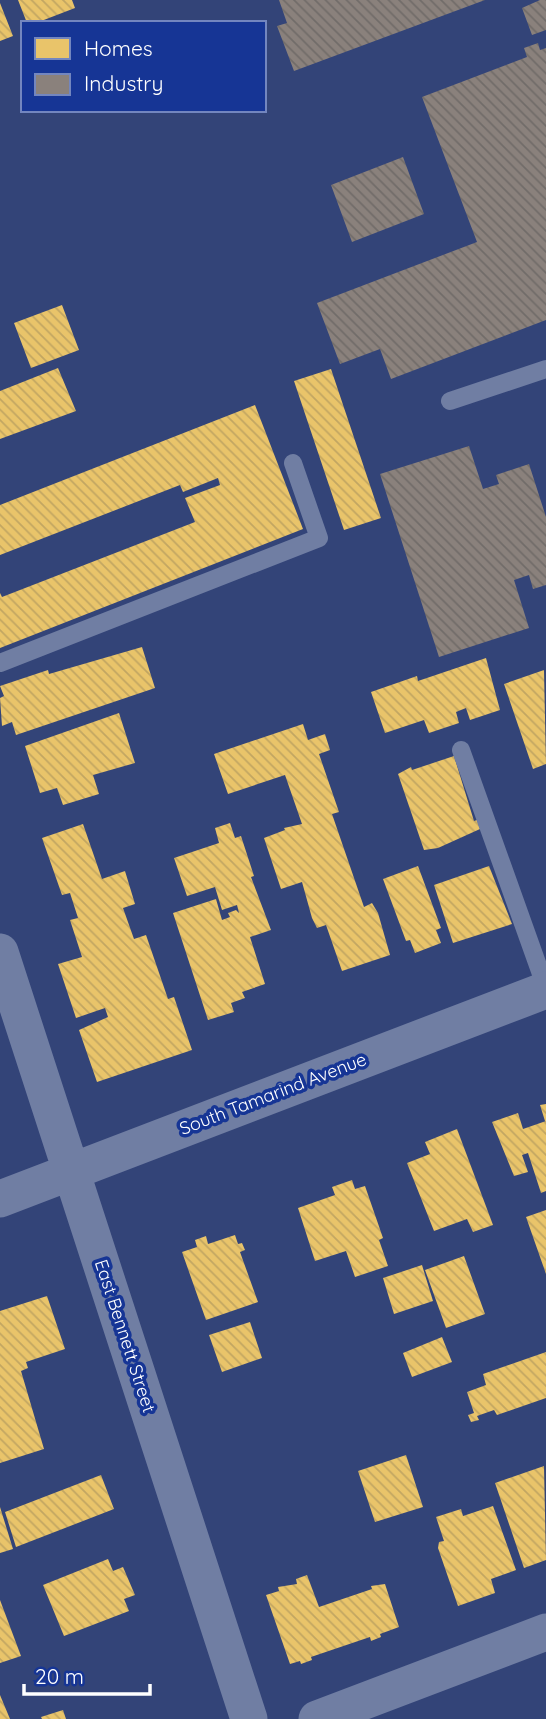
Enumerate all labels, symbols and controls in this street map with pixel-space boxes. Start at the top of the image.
legend [21,21,266,112]
text: Homes [84,35,153,61]
text: Industry [84,70,163,96]
street label: South Tamarind Avenue [176,1047,370,1140]
street label: East Bennett Street [90,1256,161,1415]
scale bar [24,1652,150,1696]
text: 20 m [35,1663,84,1689]

